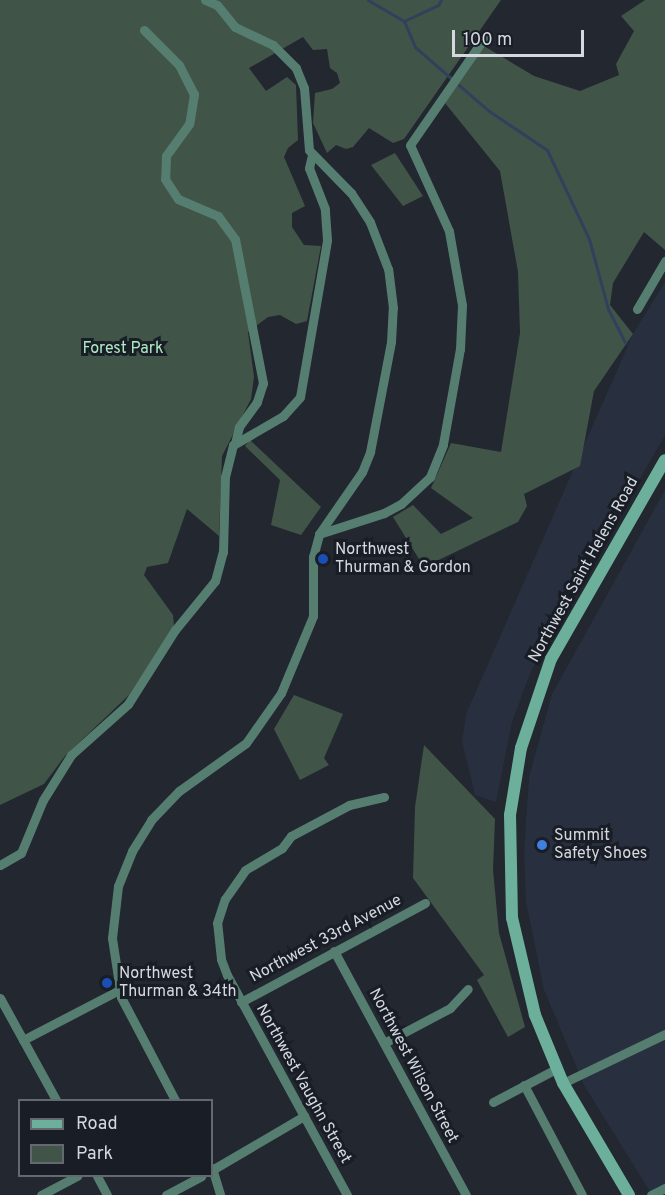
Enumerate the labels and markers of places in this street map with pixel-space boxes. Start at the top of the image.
place label: Northwest Thurman & Gordon [335,540,471,578]
marker: Northwest Thurman & Gordon [316,552,330,566]
place label: Summit Safety Shoes [554,826,647,864]
marker: Summit Safety Shoes [535,838,549,852]
place label: Northwest Thurman & 34th [119,964,237,1002]
marker: Northwest Thurman & 34th [100,976,114,990]

